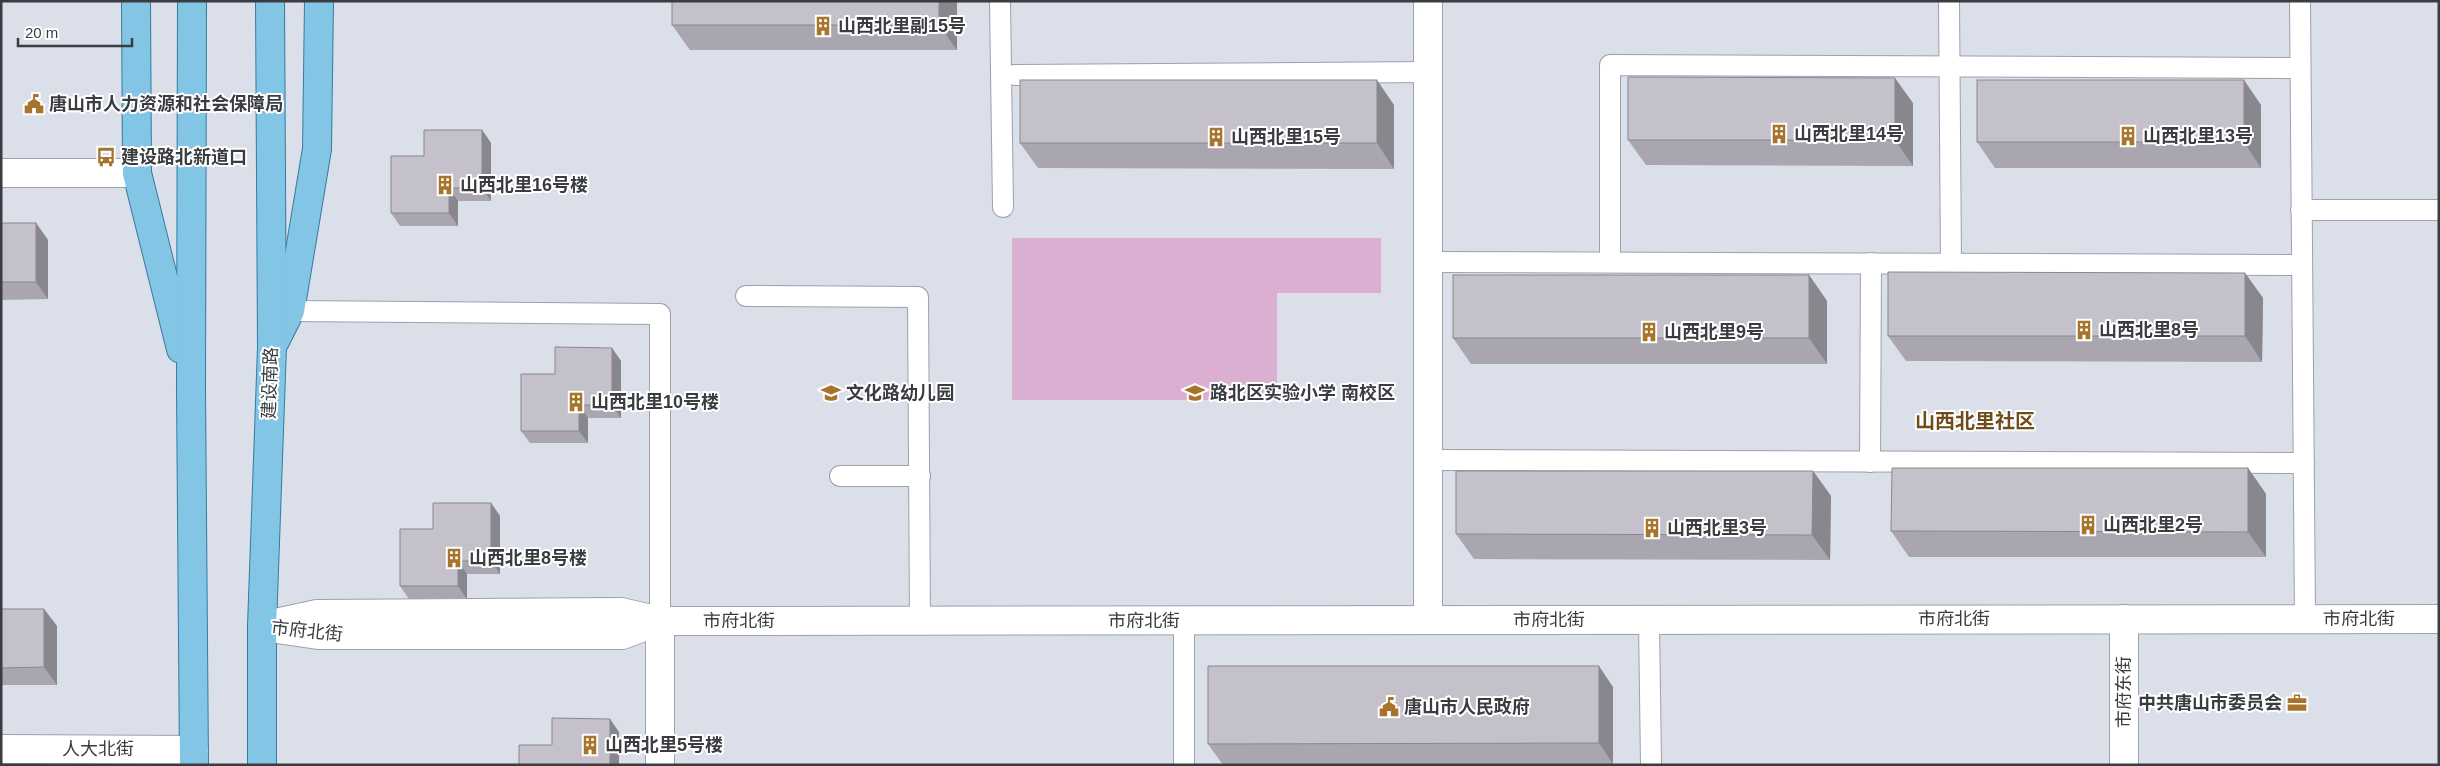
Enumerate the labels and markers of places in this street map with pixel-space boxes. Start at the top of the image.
building icon: 山西北里副15号 [812,15,834,37]
place label: 山西北里副15号 [838,16,966,36]
public building icon: 唐山市人力资源和社会保障局 [23,93,45,115]
place label: 唐山市人力资源和社会保障局 [49,94,283,114]
building icon: 山西北里14号 [1768,123,1790,145]
place label: 山西北里14号 [1794,124,1904,144]
building icon: 山西北里13号 [2117,125,2139,147]
building icon: 山西北里15号 [1205,126,1227,148]
place label: 山西北里13号 [2143,126,2253,146]
place label: 山西北里15号 [1231,127,1341,147]
bus stop icon: 建设路北新道口 [95,146,117,168]
place label: 建设路北新道口 [121,147,247,167]
building icon: 山西北里16号楼 [434,174,456,196]
place label: 山西北里16号楼 [460,175,588,195]
building icon: 山西北里8号 [2073,319,2095,341]
place label: 山西北里8号 [2099,320,2199,340]
building icon: 山西北里9号 [1638,321,1660,343]
place label: 山西北里9号 [1664,322,1764,342]
school or university icon: 文化路幼儿园 [820,382,842,404]
school or university icon: 路北区实验小学 南校区 [1184,382,1206,404]
place label: 文化路幼儿园 [846,383,954,403]
place label: 路北区实验小学 南校区 [1210,383,1395,403]
building icon: 山西北里10号楼 [565,391,587,413]
place label: 山西北里10号楼 [591,392,719,412]
building icon: 山西北里2号 [2077,514,2099,536]
place label: 山西北里2号 [2103,515,2203,535]
building icon: 山西北里3号 [1641,517,1663,539]
place label: 山西北里3号 [1667,518,1767,538]
building icon: 山西北里8号楼 [443,547,465,569]
place label: 山西北里8号楼 [469,548,587,568]
office icon: 中共唐山市委员会 [2286,692,2308,714]
place label: 中共唐山市委员会 [2138,693,2282,713]
public building icon: 唐山市人民政府 [1378,696,1400,718]
place label: 唐山市人民政府 [1404,696,1530,717]
building icon: 山西北里5号楼 [579,734,601,756]
place label: 山西北里5号楼 [605,735,723,755]

